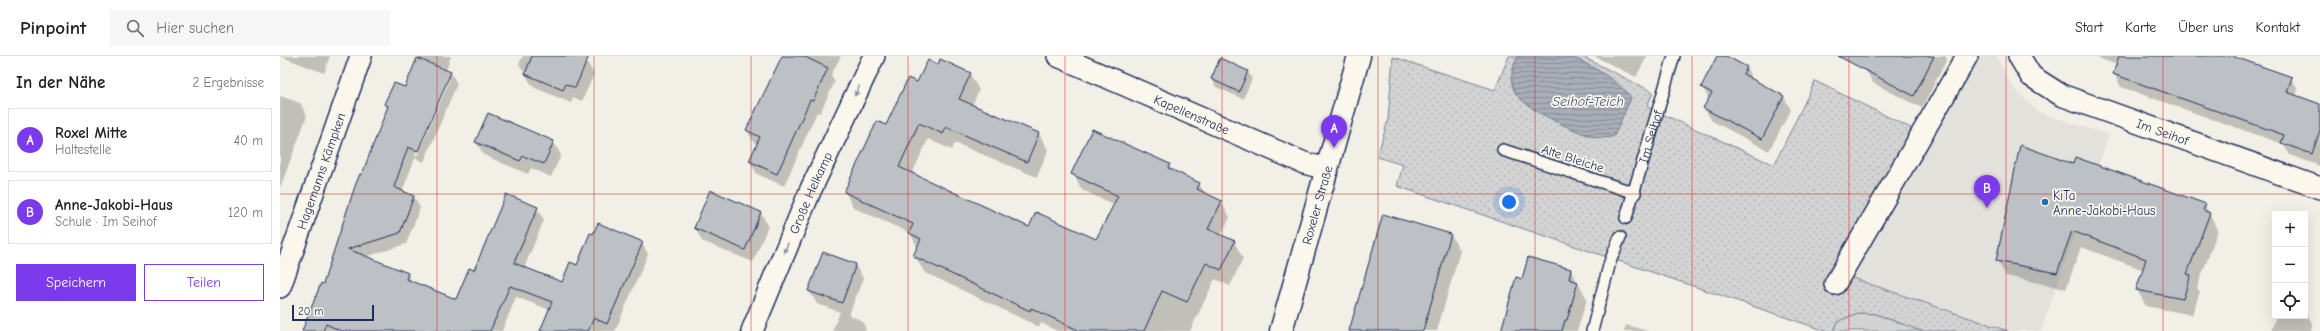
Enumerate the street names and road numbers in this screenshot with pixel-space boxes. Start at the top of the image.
street label: Kapellenstraße [1152,92,1232,138]
street label: Im Seihof [1636,107,1666,165]
street label: Hagemanns Kämpken [294,111,349,231]
street label: Im Seihof [2135,116,2192,149]
street label: Alte Bleiche [1540,141,1606,176]
street label: Große Helkamp [786,150,836,236]
street label: Roxeler Straße [1299,163,1336,246]

